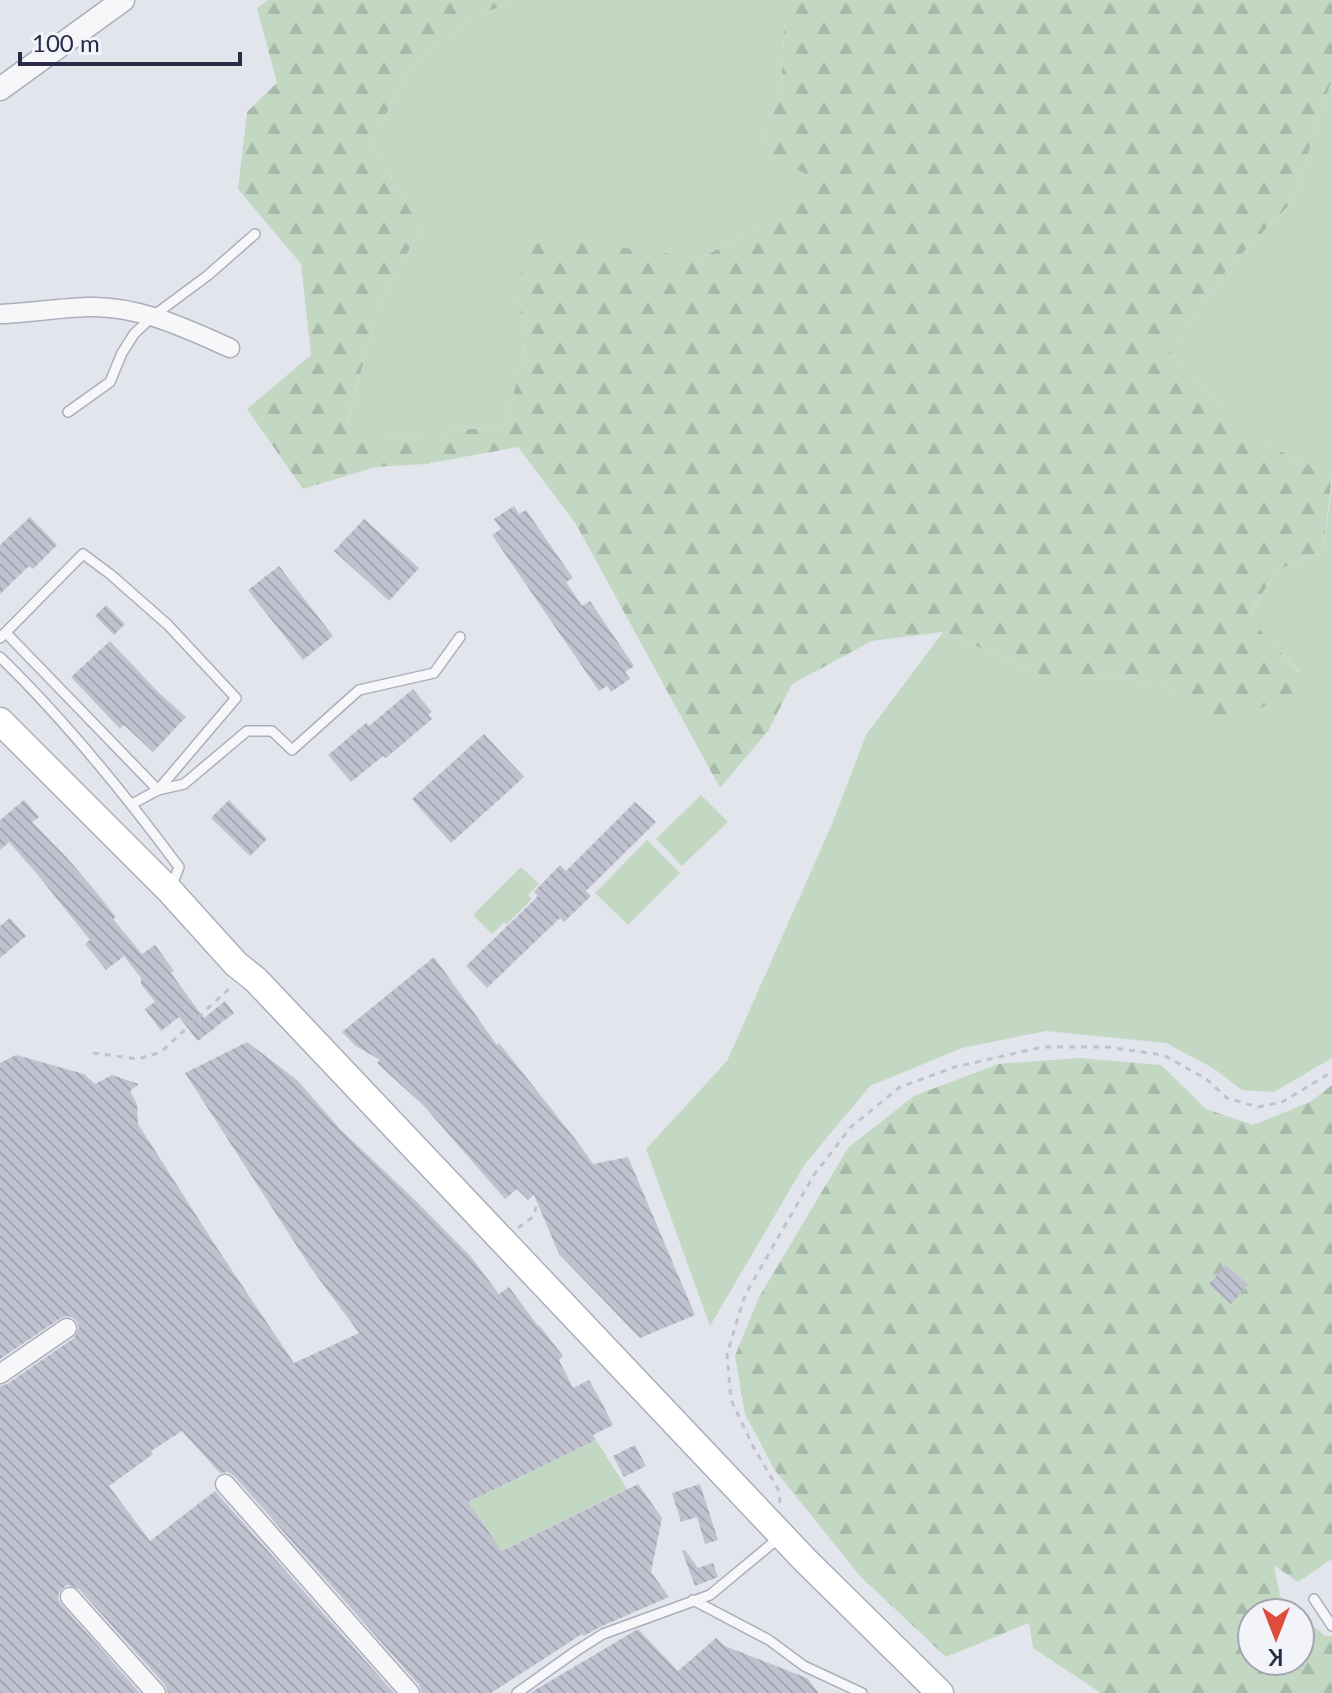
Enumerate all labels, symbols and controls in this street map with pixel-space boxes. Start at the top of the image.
scale bar [20,16,240,66]
text: 100 m [32,28,100,57]
north arrow [1236,1597,1316,1677]
text: K [1268,1644,1284,1671]

